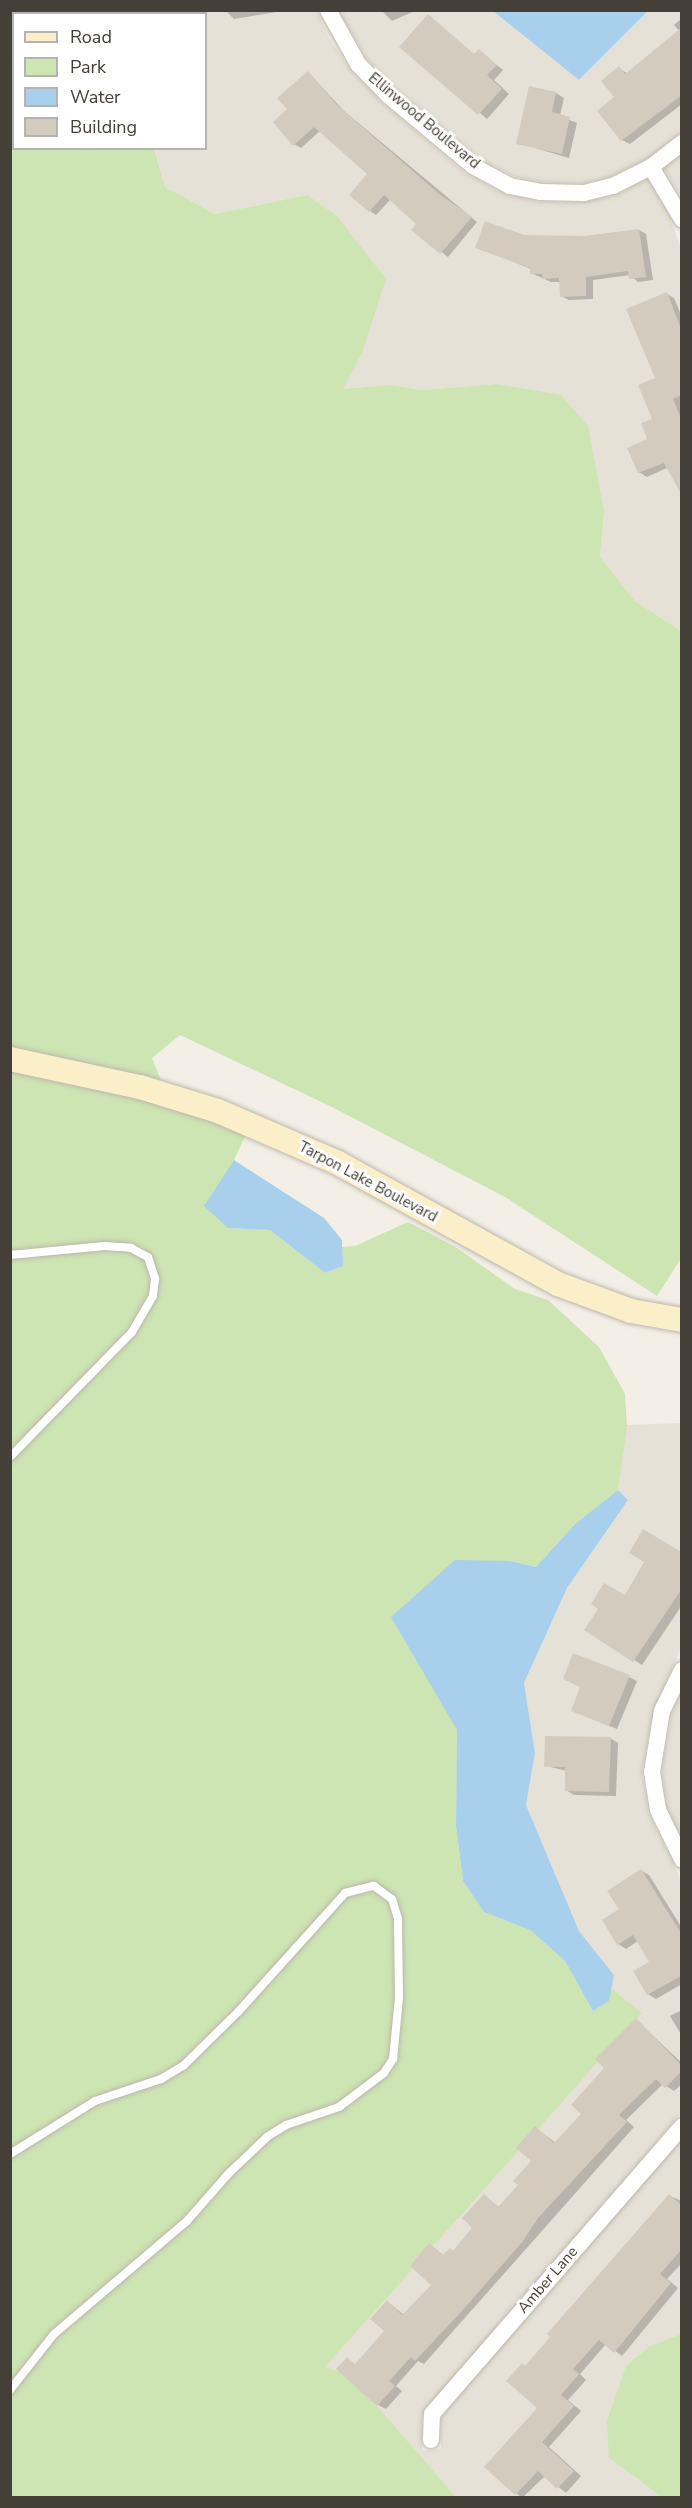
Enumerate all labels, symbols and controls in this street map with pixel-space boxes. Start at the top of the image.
legend [12,12,207,150]
text: Road [70,25,112,49]
text: Park [70,55,106,79]
street label: Ellinwood Boulevard [365,69,483,173]
text: Water [70,85,121,109]
text: Building [70,115,137,139]
street label: Tarpon Lake Boulevard [296,1138,440,1226]
street label: Amber Lane [514,2243,582,2317]

